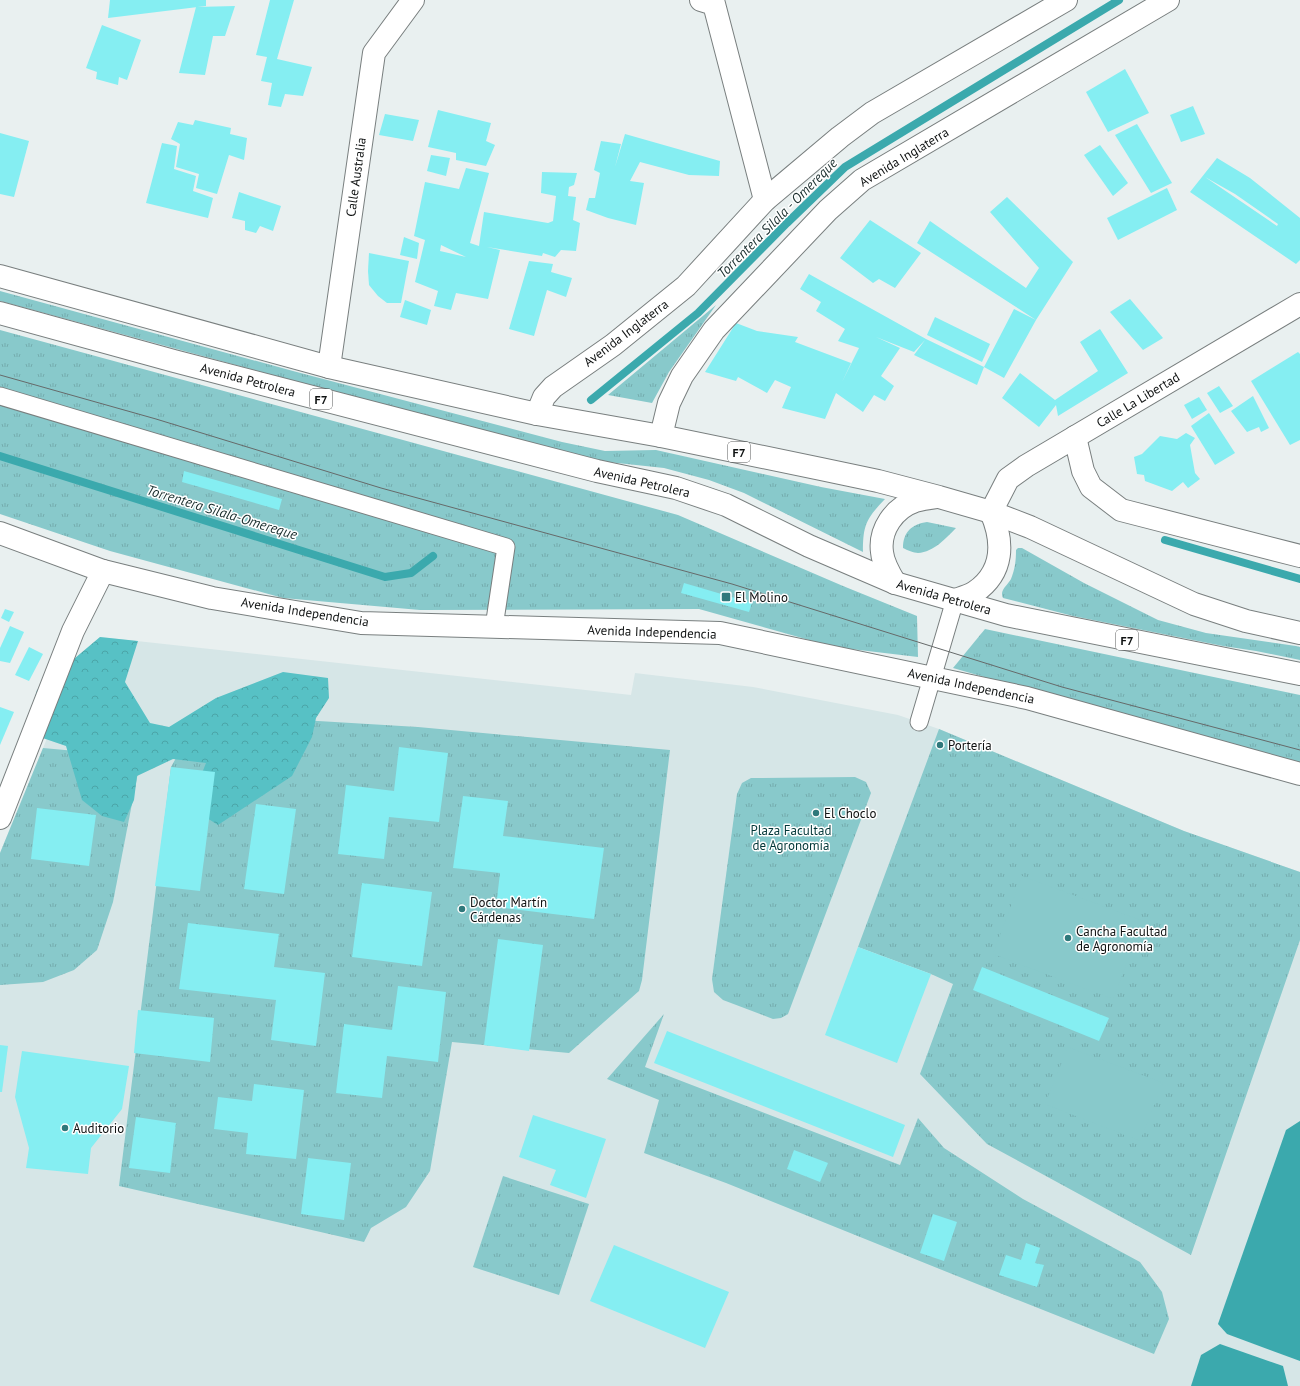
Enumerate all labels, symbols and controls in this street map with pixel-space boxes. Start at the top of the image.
street label: Avenida Inglaterra [856,124,952,190]
street label: Calle Australia [342,136,370,218]
water label: Torrentera Silala - Omereque [713,154,841,282]
street label: Avenida Inglaterra [580,296,672,370]
street label: Avenida Petrolera [199,359,297,401]
street label: Calle La Libertad [1093,368,1183,432]
road number: F7 [310,389,332,409]
road number: F7 [728,442,750,462]
street label: Avenida Petrolera [592,463,692,501]
water label: Torrentera Silala-Omereque [145,481,300,544]
street label: Avenida Petrolera [895,575,993,619]
place label: El Molino [735,589,788,606]
marker: El Molino [720,591,732,603]
street label: Avenida Independencia [240,594,370,630]
street label: Avenida Independencia [587,621,717,643]
road number: F7 [1116,630,1138,650]
street label: Avenida Independencia [906,664,1036,708]
place label: Portería [948,737,992,754]
marker: Portería [935,740,945,750]
place label: El Choclo [824,805,876,822]
marker: El Choclo [811,808,821,818]
park label: Plaza Facultad de Agronomía [751,822,831,854]
place label: Doctor Martín Cárdenas [470,894,547,926]
marker: Doctor Martín Cárdenas [457,904,467,914]
place label: Cancha Facultad de Agronomía [1076,923,1167,955]
marker: Cancha Facultad de Agronomía [1063,933,1073,943]
place label: Auditorio [73,1120,124,1137]
marker: Auditorio [60,1123,70,1133]

